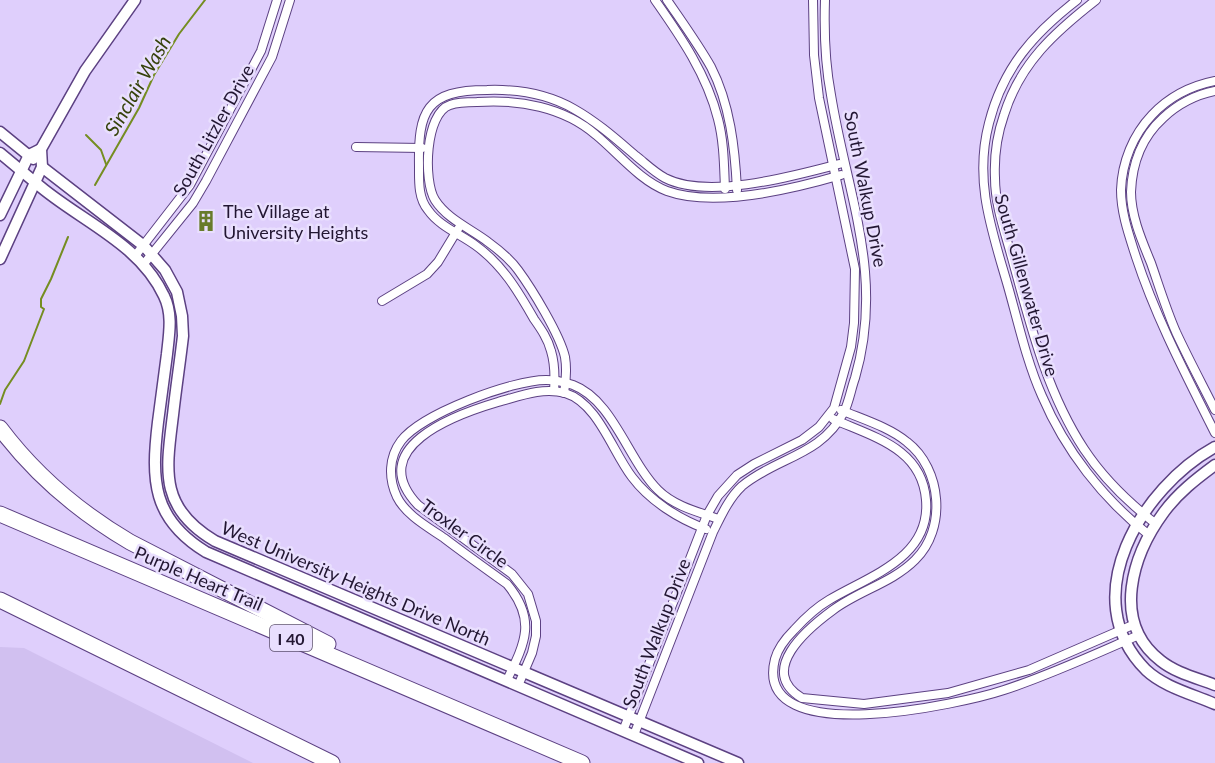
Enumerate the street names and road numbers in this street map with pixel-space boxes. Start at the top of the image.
street label: South Litzler Drive [168,61,258,199]
street label: South Walkup Drive [840,109,892,269]
street label: South Gillenwater Drive [990,191,1064,379]
street label: Troxler Circle [417,494,513,572]
street label: West University Heights Drive North [218,516,494,650]
street label: Purple Heart Trail [131,541,267,615]
street label: South Walkup Drive [617,555,695,711]
road number: I 40 [270,625,312,651]

